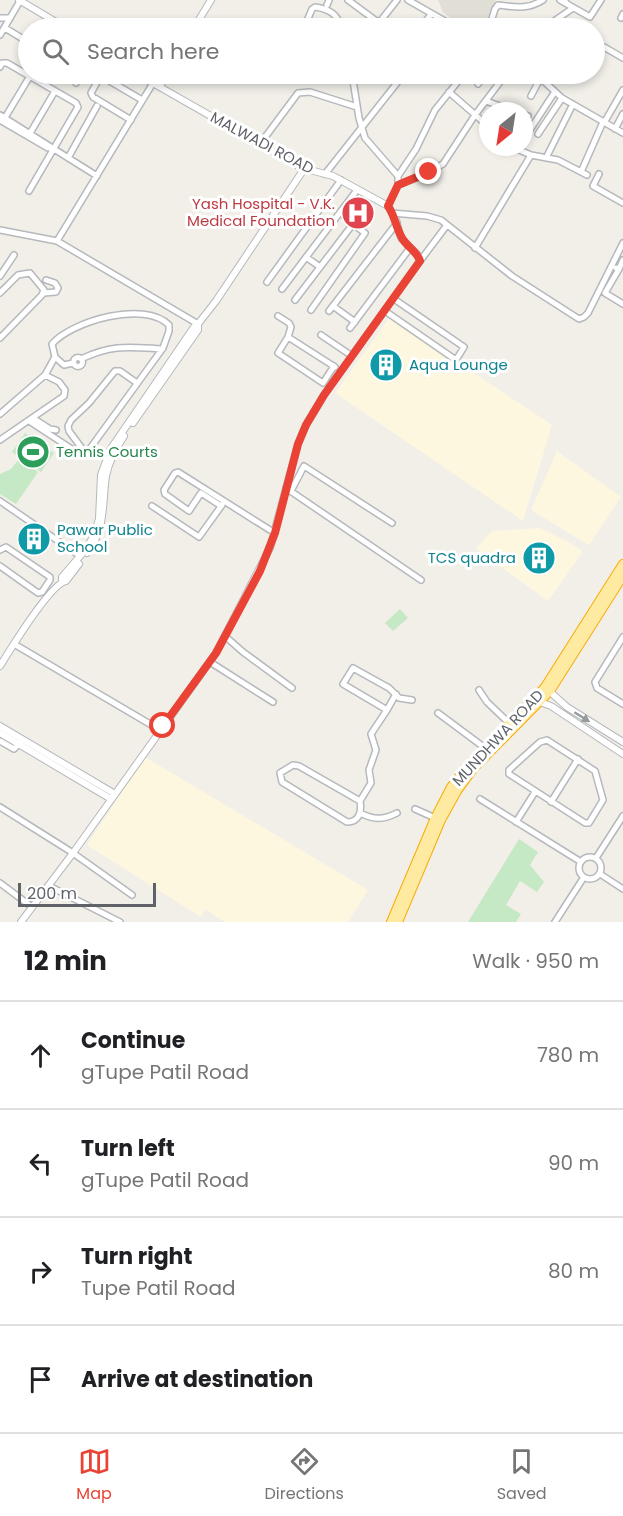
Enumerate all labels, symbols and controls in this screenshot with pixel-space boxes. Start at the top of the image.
search box [18,18,605,84]
icon: search [39,35,72,68]
text: Search here [87,36,220,67]
north arrow [479,102,533,156]
street label: MALWADI ROAD [207,106,318,179]
route end [415,158,441,184]
place label: Yash Hospital - V.K. Medical Foundation [187,193,335,231]
hospital icon: Yash Hospital - V.K. Medical Foundation [340,195,376,231]
building icon: Aqua Lounge [368,347,404,383]
place label: Aqua Lounge [409,354,508,375]
sports icon: Tennis Courts [15,434,51,470]
place label: Tennis Courts [56,441,158,462]
place label: Pawar Public School [57,519,153,557]
building icon: Pawar Public School [16,521,52,557]
building icon: TCS quadra [521,540,557,576]
place label: TCS quadra [428,547,516,568]
street label: MUNDHWA ROAD [447,685,548,791]
one-way arrow [574,711,590,722]
route start [149,712,175,738]
scale bar [18,880,156,908]
text: 200 m [27,882,77,905]
text: 12 min [24,943,107,979]
text: Walk · 950 m [472,947,599,975]
text: Continue [81,1025,185,1056]
icon: ahead [24,1039,57,1072]
text: 780 m [537,1041,599,1069]
text: gTupe Patil Road [81,1058,249,1086]
text: Turn left [81,1133,175,1164]
icon: left [24,1147,57,1180]
text: 90 m [548,1149,599,1177]
text: gTupe Patil Road [81,1166,249,1194]
text: Turn right [81,1241,192,1272]
icon: right [24,1255,57,1288]
text: 80 m [548,1257,599,1285]
text: Tupe Patil Road [81,1274,235,1302]
icon: arrive [24,1363,57,1396]
text: Arrive at destination [81,1364,313,1395]
tab: Map [76,1445,112,1506]
tab: Directions [265,1445,344,1506]
tab: Saved [497,1445,547,1506]

